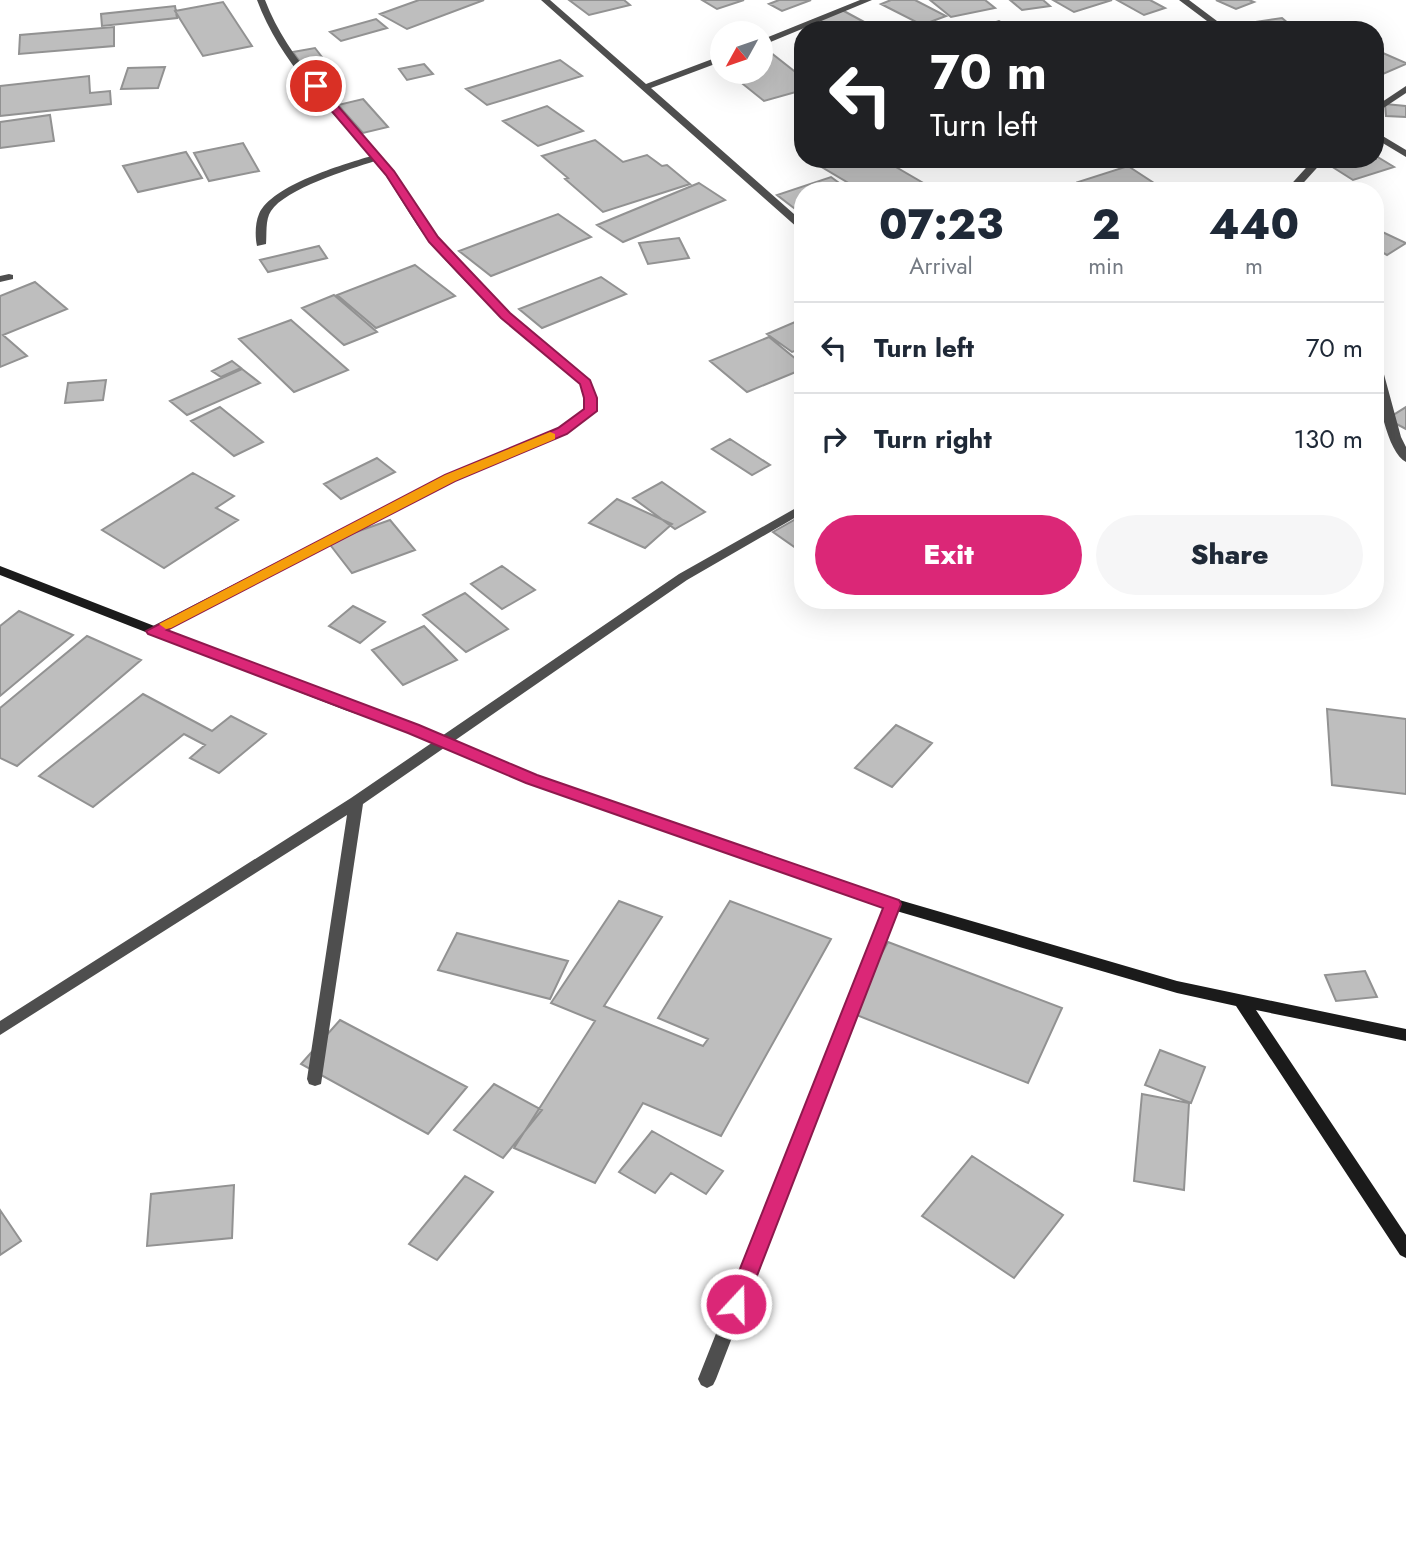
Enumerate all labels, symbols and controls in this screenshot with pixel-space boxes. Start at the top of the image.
north arrow [710,21,774,84]
map controls [710,21,773,84]
text: 70 m [930,37,1047,107]
icon: left [815,49,906,140]
pin [286,56,346,116]
icon: arrive [297,67,335,105]
text: Turn left [930,102,1037,148]
text: 07:23 [879,194,1003,255]
text: 2 [1092,194,1120,255]
text: 440 [1209,194,1299,255]
text: Arrival [909,249,973,283]
text: min [1088,249,1124,283]
text: m [1245,249,1263,283]
icon: left [815,329,853,367]
text: Turn left [874,329,974,367]
text: 70 m [1306,329,1363,367]
icon: right [815,420,853,458]
text: Turn right [874,420,992,458]
text: 130 m [1293,420,1363,458]
button: Exit [815,515,1082,595]
button: Share [1096,515,1363,595]
position arrow [699,1267,773,1341]

